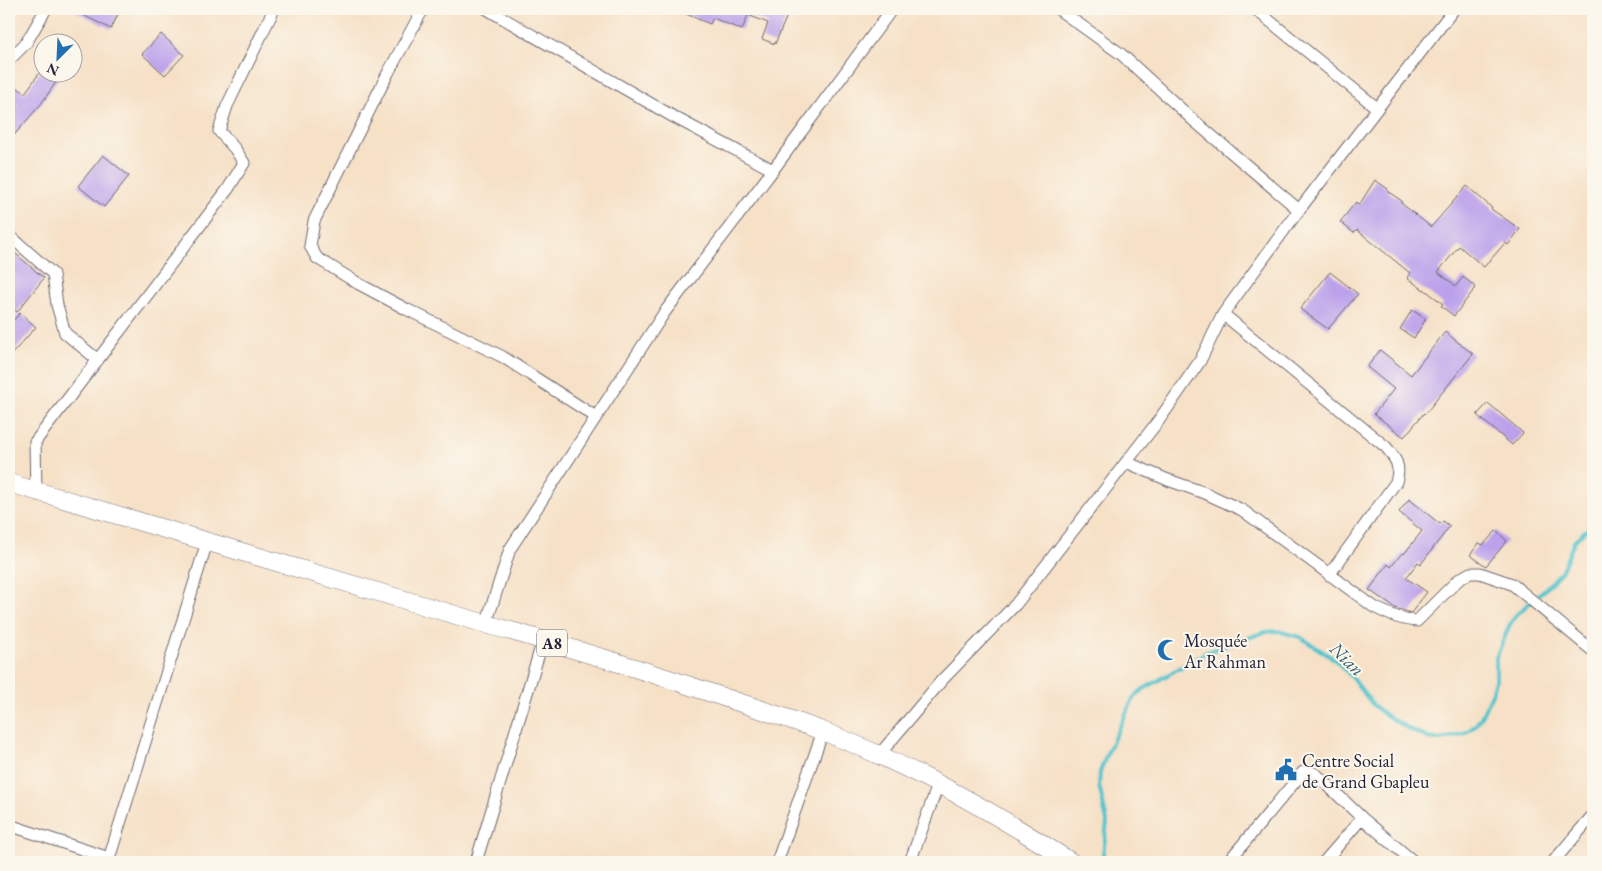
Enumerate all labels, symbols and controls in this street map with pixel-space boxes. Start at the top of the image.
north arrow [32,32,82,82]
text: N [43,59,62,80]
place label: Mosquée Ar Rahman [1183,629,1267,673]
road number: A8 [537,630,567,656]
water label: Nian [1323,636,1370,682]
mosque icon: Mosquée Ar Rahman [1155,637,1181,663]
place label: Centre Social de Grand Gbapleu [1302,749,1430,793]
public building icon: Centre Social de Grand Gbapleu [1273,757,1299,783]

